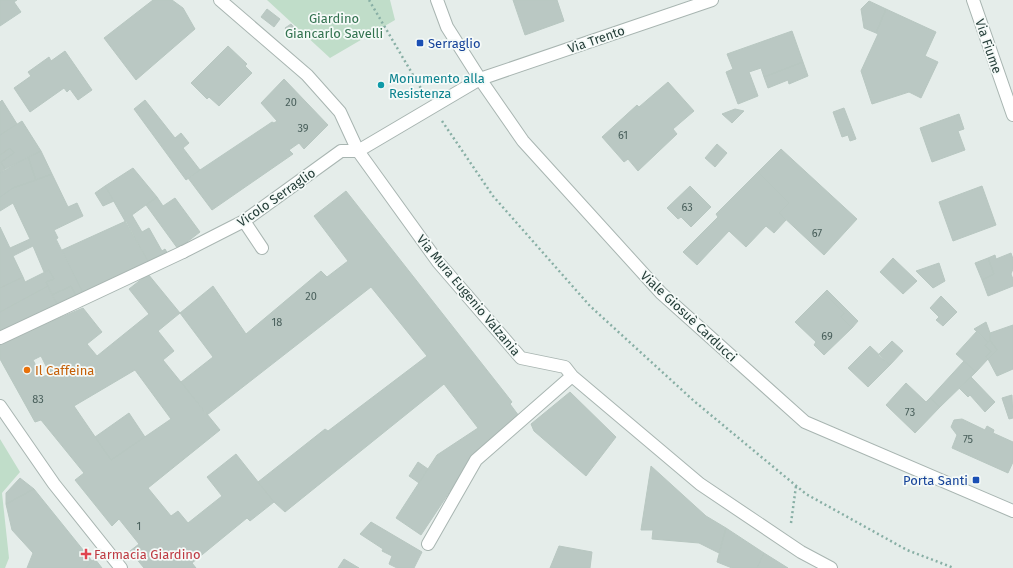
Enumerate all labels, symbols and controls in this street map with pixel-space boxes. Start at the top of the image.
park label: Giardino Giancarlo Savelli [285,11,383,41]
street label: Via Fiume [972,17,1005,75]
street label: Via Trento [566,23,627,56]
place label: Serraglio [428,36,481,51]
marker: Serraglio [415,38,425,48]
place label: Monumento alla Resistenza [389,71,485,101]
marker: Monumento alla Resistenza [376,80,386,90]
house number: 20 [285,96,297,109]
house number: 39 [297,122,309,135]
house number: 61 [618,129,628,142]
street label: Vicolo Serraglio [234,165,318,230]
house number: 63 [681,201,693,214]
house number: 67 [812,227,822,240]
street label: Via Mura Eugenio Valzania [414,232,524,359]
street label: Viale Giosuè Carducci [638,268,740,365]
house number: 20 [305,290,317,303]
house number: 18 [272,316,282,329]
house number: 69 [821,330,833,343]
place label: Il Caffeina [35,363,94,378]
marker: Il Caffeina [22,365,32,375]
house number: 83 [32,393,44,406]
house number: 73 [905,406,915,419]
house number: 75 [963,433,974,446]
place label: Porta Santi [903,473,968,488]
marker: Porta Santi [971,475,981,485]
house number: 1 [137,520,141,533]
place label: Farmacia Giardino [94,547,201,562]
marker: Farmacia Giardino [81,549,91,559]

